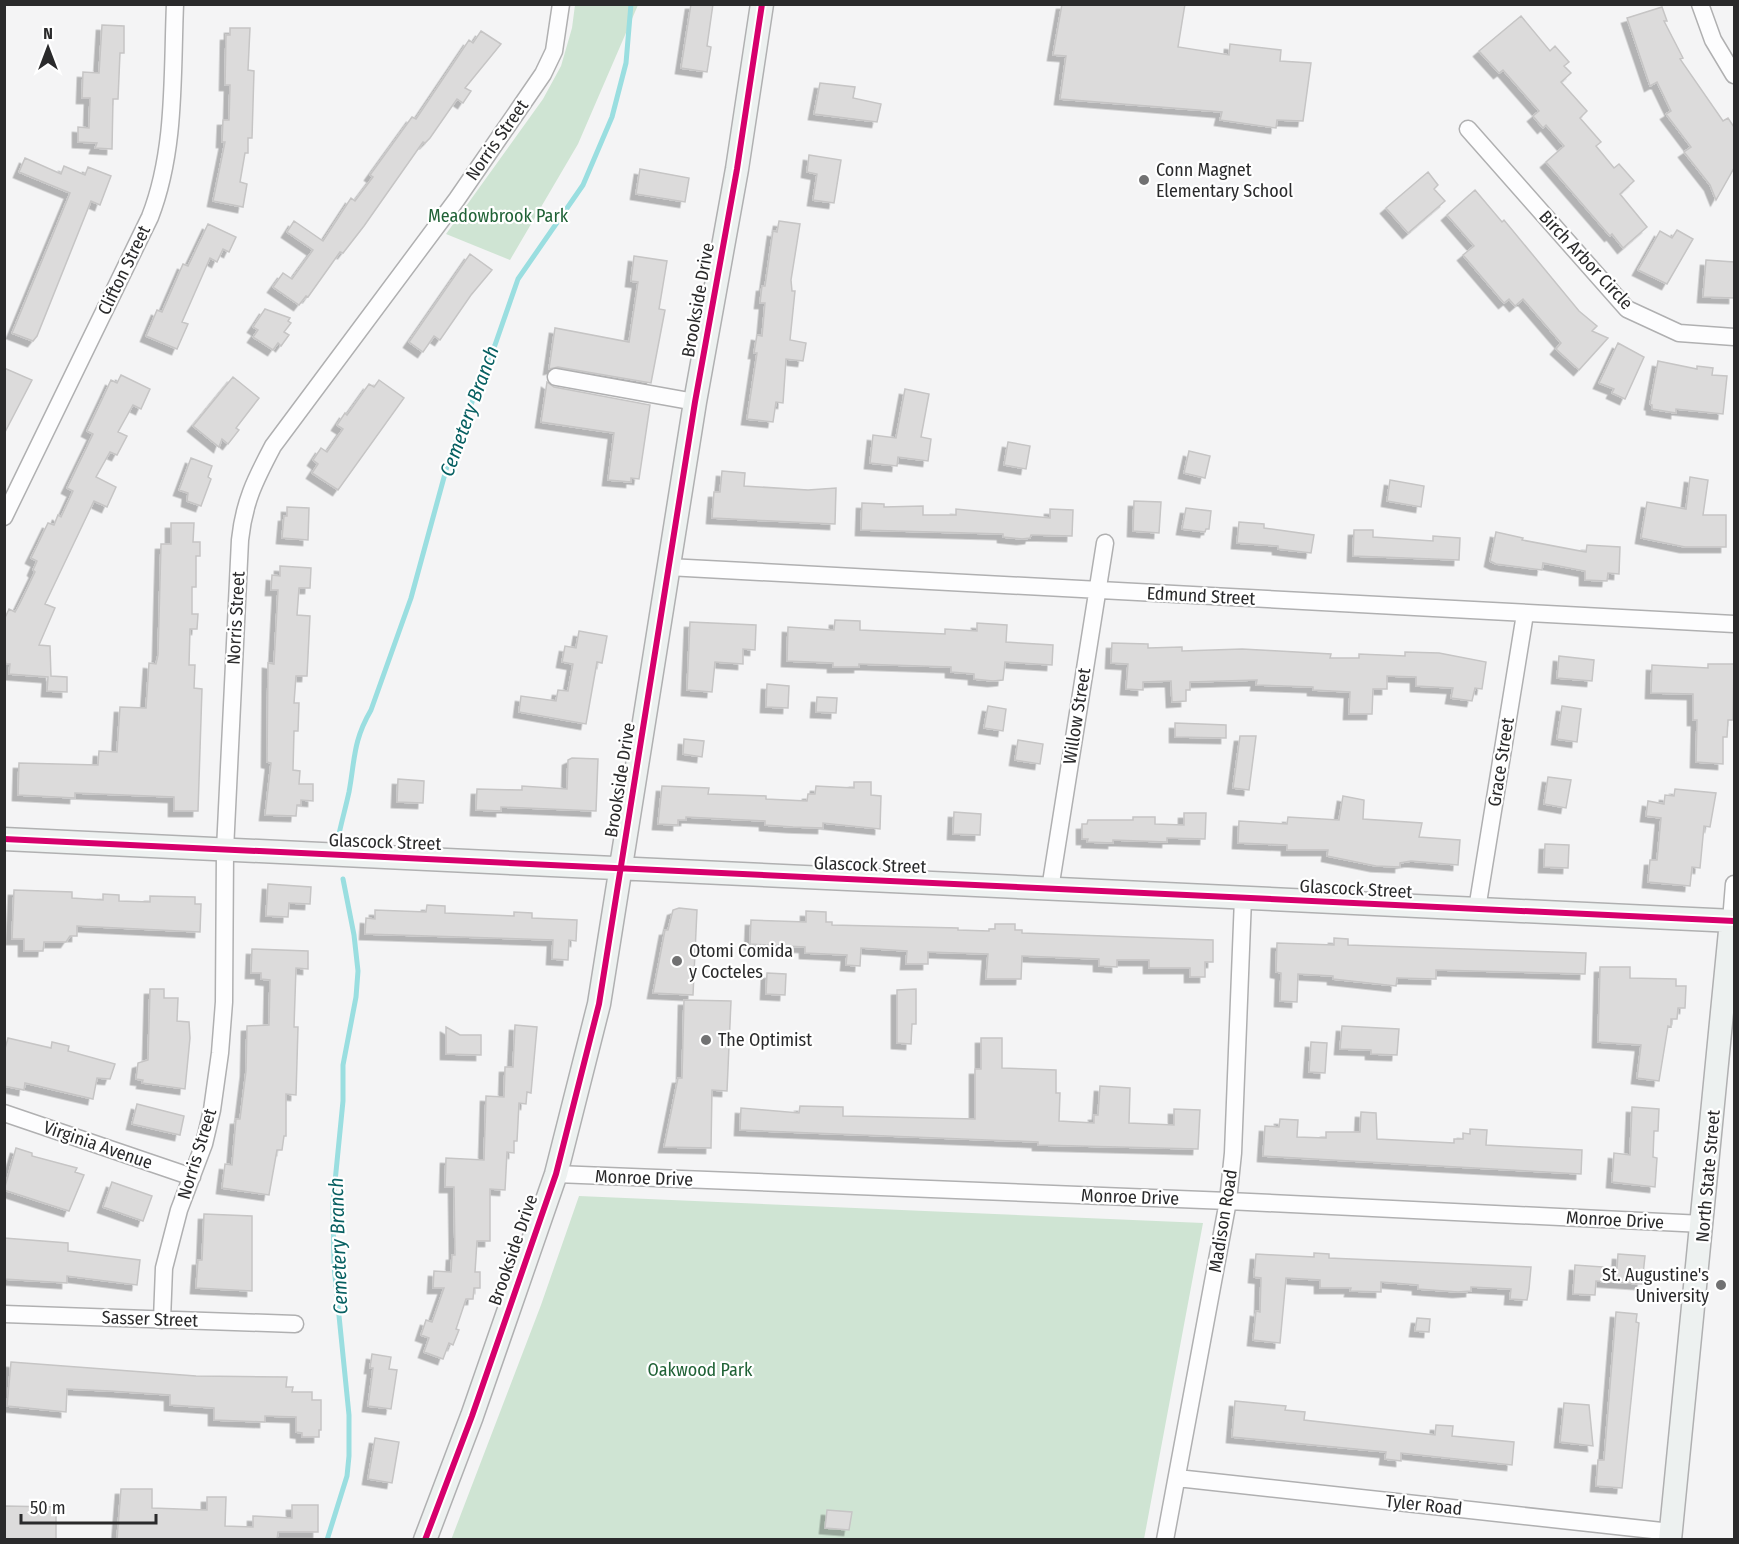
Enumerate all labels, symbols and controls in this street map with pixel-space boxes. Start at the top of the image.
north arrow [18,18,78,78]
text: N [43,24,53,43]
street label: Norris Street [461,95,533,185]
place label: Conn Magnet Elementary School [1156,159,1293,202]
marker: Conn Magnet Elementary School [1137,173,1151,187]
park label: Meadowbrook Park [428,205,569,227]
street label: Birch Arbor Circle [1534,206,1638,314]
street label: Clifton Street [93,222,155,318]
street label: Brookside Drive [677,241,719,359]
water label: Cemetery Branch [434,342,504,480]
street label: Norris Street [223,571,249,665]
street label: Edmund Street [1146,582,1256,610]
street label: Willow Street [1059,666,1095,766]
street label: Grace Street [1483,716,1519,808]
street label: Brookside Drive [600,721,640,839]
street label: Glascock Street [328,829,442,855]
street label: Glascock Street [813,852,927,878]
street label: Glascock Street [1299,875,1413,903]
place label: Otomi Comida y Cocteles [689,940,793,983]
marker: Otomi Comida y Cocteles [670,954,684,968]
place label: The Optimist [718,1029,812,1051]
marker: The Optimist [699,1033,713,1047]
street label: Norris Street [173,1106,221,1202]
street label: North State Street [1691,1109,1725,1243]
street label: Virginia Avenue [41,1116,156,1174]
street label: Monroe Drive [595,1165,694,1191]
street label: Madison Road [1204,1168,1242,1274]
water label: Cemetery Branch [324,1177,352,1315]
street label: Monroe Drive [1081,1184,1180,1210]
street label: Brookside Drive [484,1192,542,1308]
street label: Monroe Drive [1565,1206,1665,1234]
place label: St. Augustine's University [1602,1264,1709,1307]
marker: St. Augustine's University [1714,1278,1728,1292]
street label: Sasser Street [101,1306,199,1332]
park label: Oakwood Park [648,1359,753,1381]
scale bar [21,1487,156,1525]
street label: Tyler Road [1385,1490,1463,1520]
text: 50 m [30,1497,66,1519]

